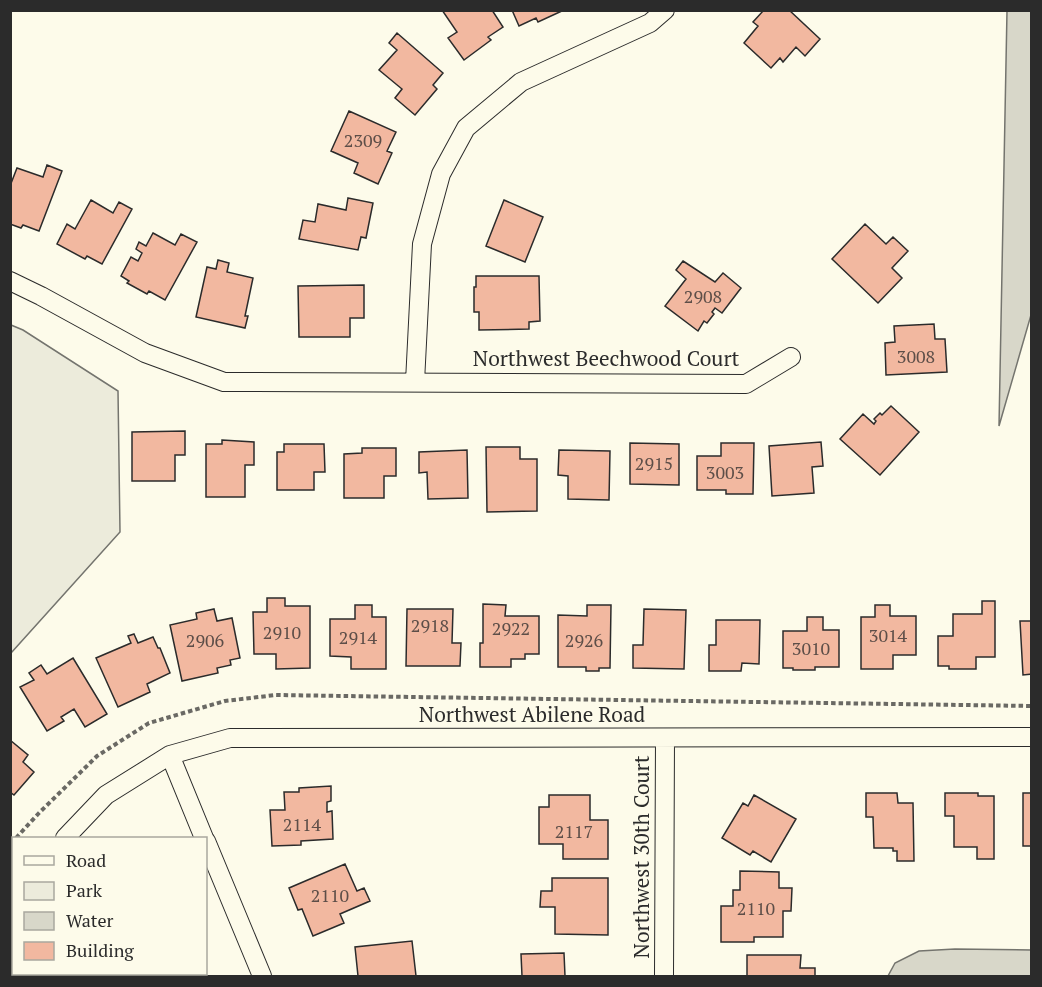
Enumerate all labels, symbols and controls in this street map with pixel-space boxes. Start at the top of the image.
house number: 2309 [344,128,382,152]
house number: 2908 [684,284,722,308]
street label: Northwest Beechwood Court [473,344,739,372]
house number: 3008 [897,344,935,368]
house number: 2915 [635,451,673,475]
house number: 3003 [706,460,744,484]
house number: 2918 [411,613,449,637]
house number: 2922 [492,616,530,640]
house number: 2910 [263,620,301,644]
house number: 3014 [869,623,908,647]
house number: 2914 [339,625,378,649]
house number: 2906 [186,628,225,652]
house number: 2926 [565,628,604,652]
house number: 3010 [792,636,830,660]
street label: Northwest Abilene Road [419,700,646,728]
street label: Northwest 30th Court [627,755,655,958]
house number: 2114 [283,812,322,836]
house number: 2117 [555,819,593,843]
legend [12,837,207,975]
text: Road [66,848,106,872]
text: Park [66,878,103,902]
house number: 2110 [311,883,349,907]
house number: 2110 [737,896,775,920]
text: Water [66,908,113,932]
text: Building [66,938,134,962]

